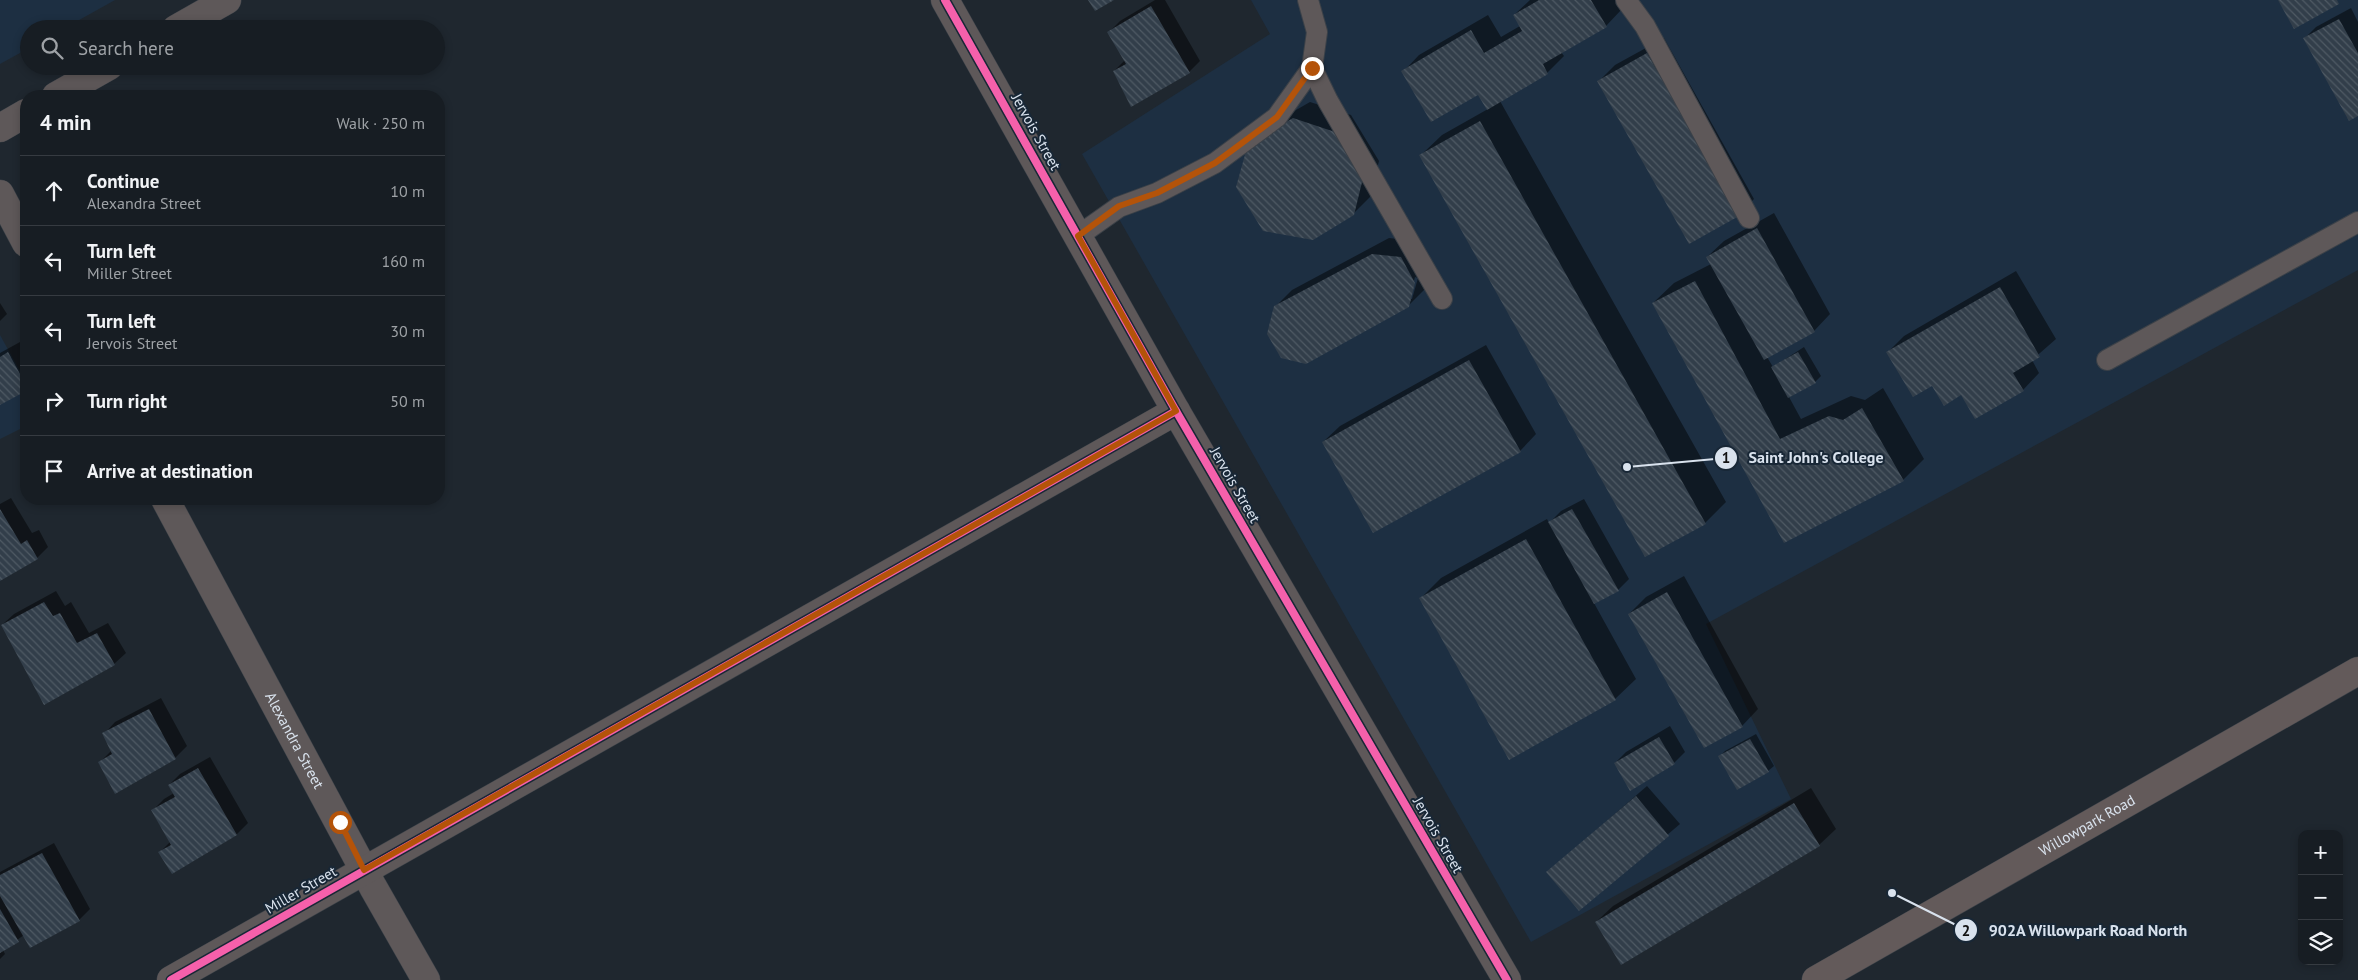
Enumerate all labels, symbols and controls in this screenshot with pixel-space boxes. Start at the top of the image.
search box [20,20,445,75]
icon: search [38,34,66,62]
text: Search here [78,36,174,60]
route end [1301,57,1324,80]
street label: Jervois Street [1007,89,1065,173]
text: 4 min [40,109,91,136]
text: Walk · 250 m [336,113,425,133]
text: Continue [87,169,159,193]
icon: ahead [40,177,68,205]
text: 10 m [390,181,425,201]
text: Alexandra Street [87,193,201,213]
text: Turn left [87,239,156,263]
icon: left [40,247,68,275]
text: 160 m [382,251,425,271]
text: Miller Street [87,263,172,283]
text: Turn left [87,309,156,333]
icon: left [40,317,68,345]
text: 30 m [390,321,425,341]
text: Jervois Street [87,333,178,353]
icon: right [40,387,68,415]
text: Turn right [87,389,167,413]
text: 50 m [390,391,425,411]
street label: Jervois Street [1205,442,1265,526]
callout: Saint John's College [1713,442,1893,473]
text: Saint John's College [1748,447,1884,467]
text: 1 [1722,448,1730,467]
icon: arrive [40,457,68,485]
text: Arrive at destination [87,459,253,483]
street label: Alexandra Street [261,689,329,792]
street label: Willowpark Road [2035,790,2138,860]
street label: Jervois Street [1408,792,1468,876]
route start [329,811,352,834]
map controls [2298,830,2343,965]
button: + [2298,830,2343,875]
street label: Miller Street [261,861,340,918]
button: − [2298,875,2343,920]
callout: 902A Willowpark Road North [1953,915,2198,946]
text: 902A Willowpark Road North [1989,920,2187,940]
button: layers [2298,920,2343,965]
text: 2 [1962,921,1970,940]

